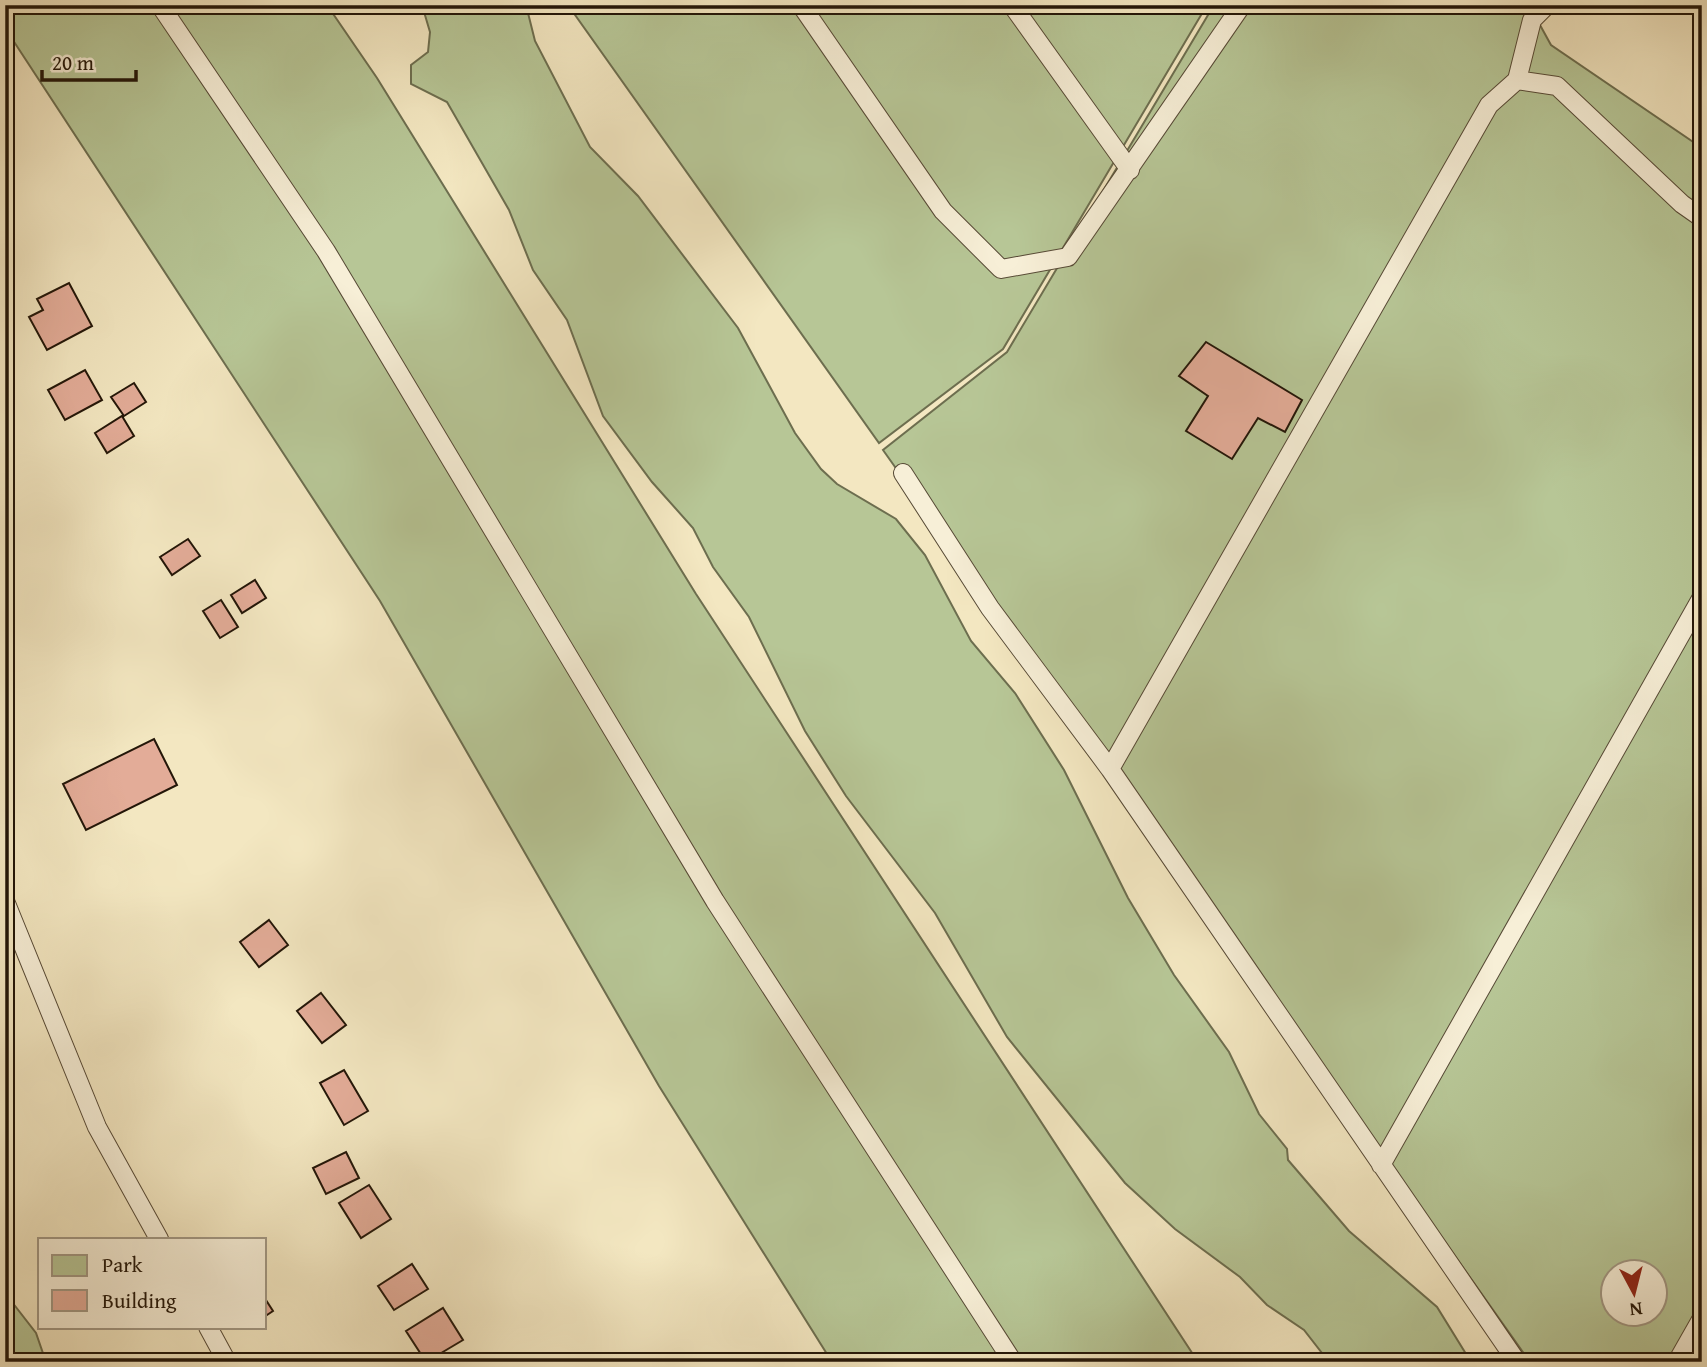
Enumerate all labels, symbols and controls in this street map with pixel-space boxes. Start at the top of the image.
scale bar [42,38,136,82]
text: 20 m [52,47,94,78]
legend [38,1238,266,1328]
text: Park [102,1249,143,1280]
north arrow [1598,1258,1668,1328]
text: Building [102,1285,177,1316]
text: N [1628,1295,1644,1325]

